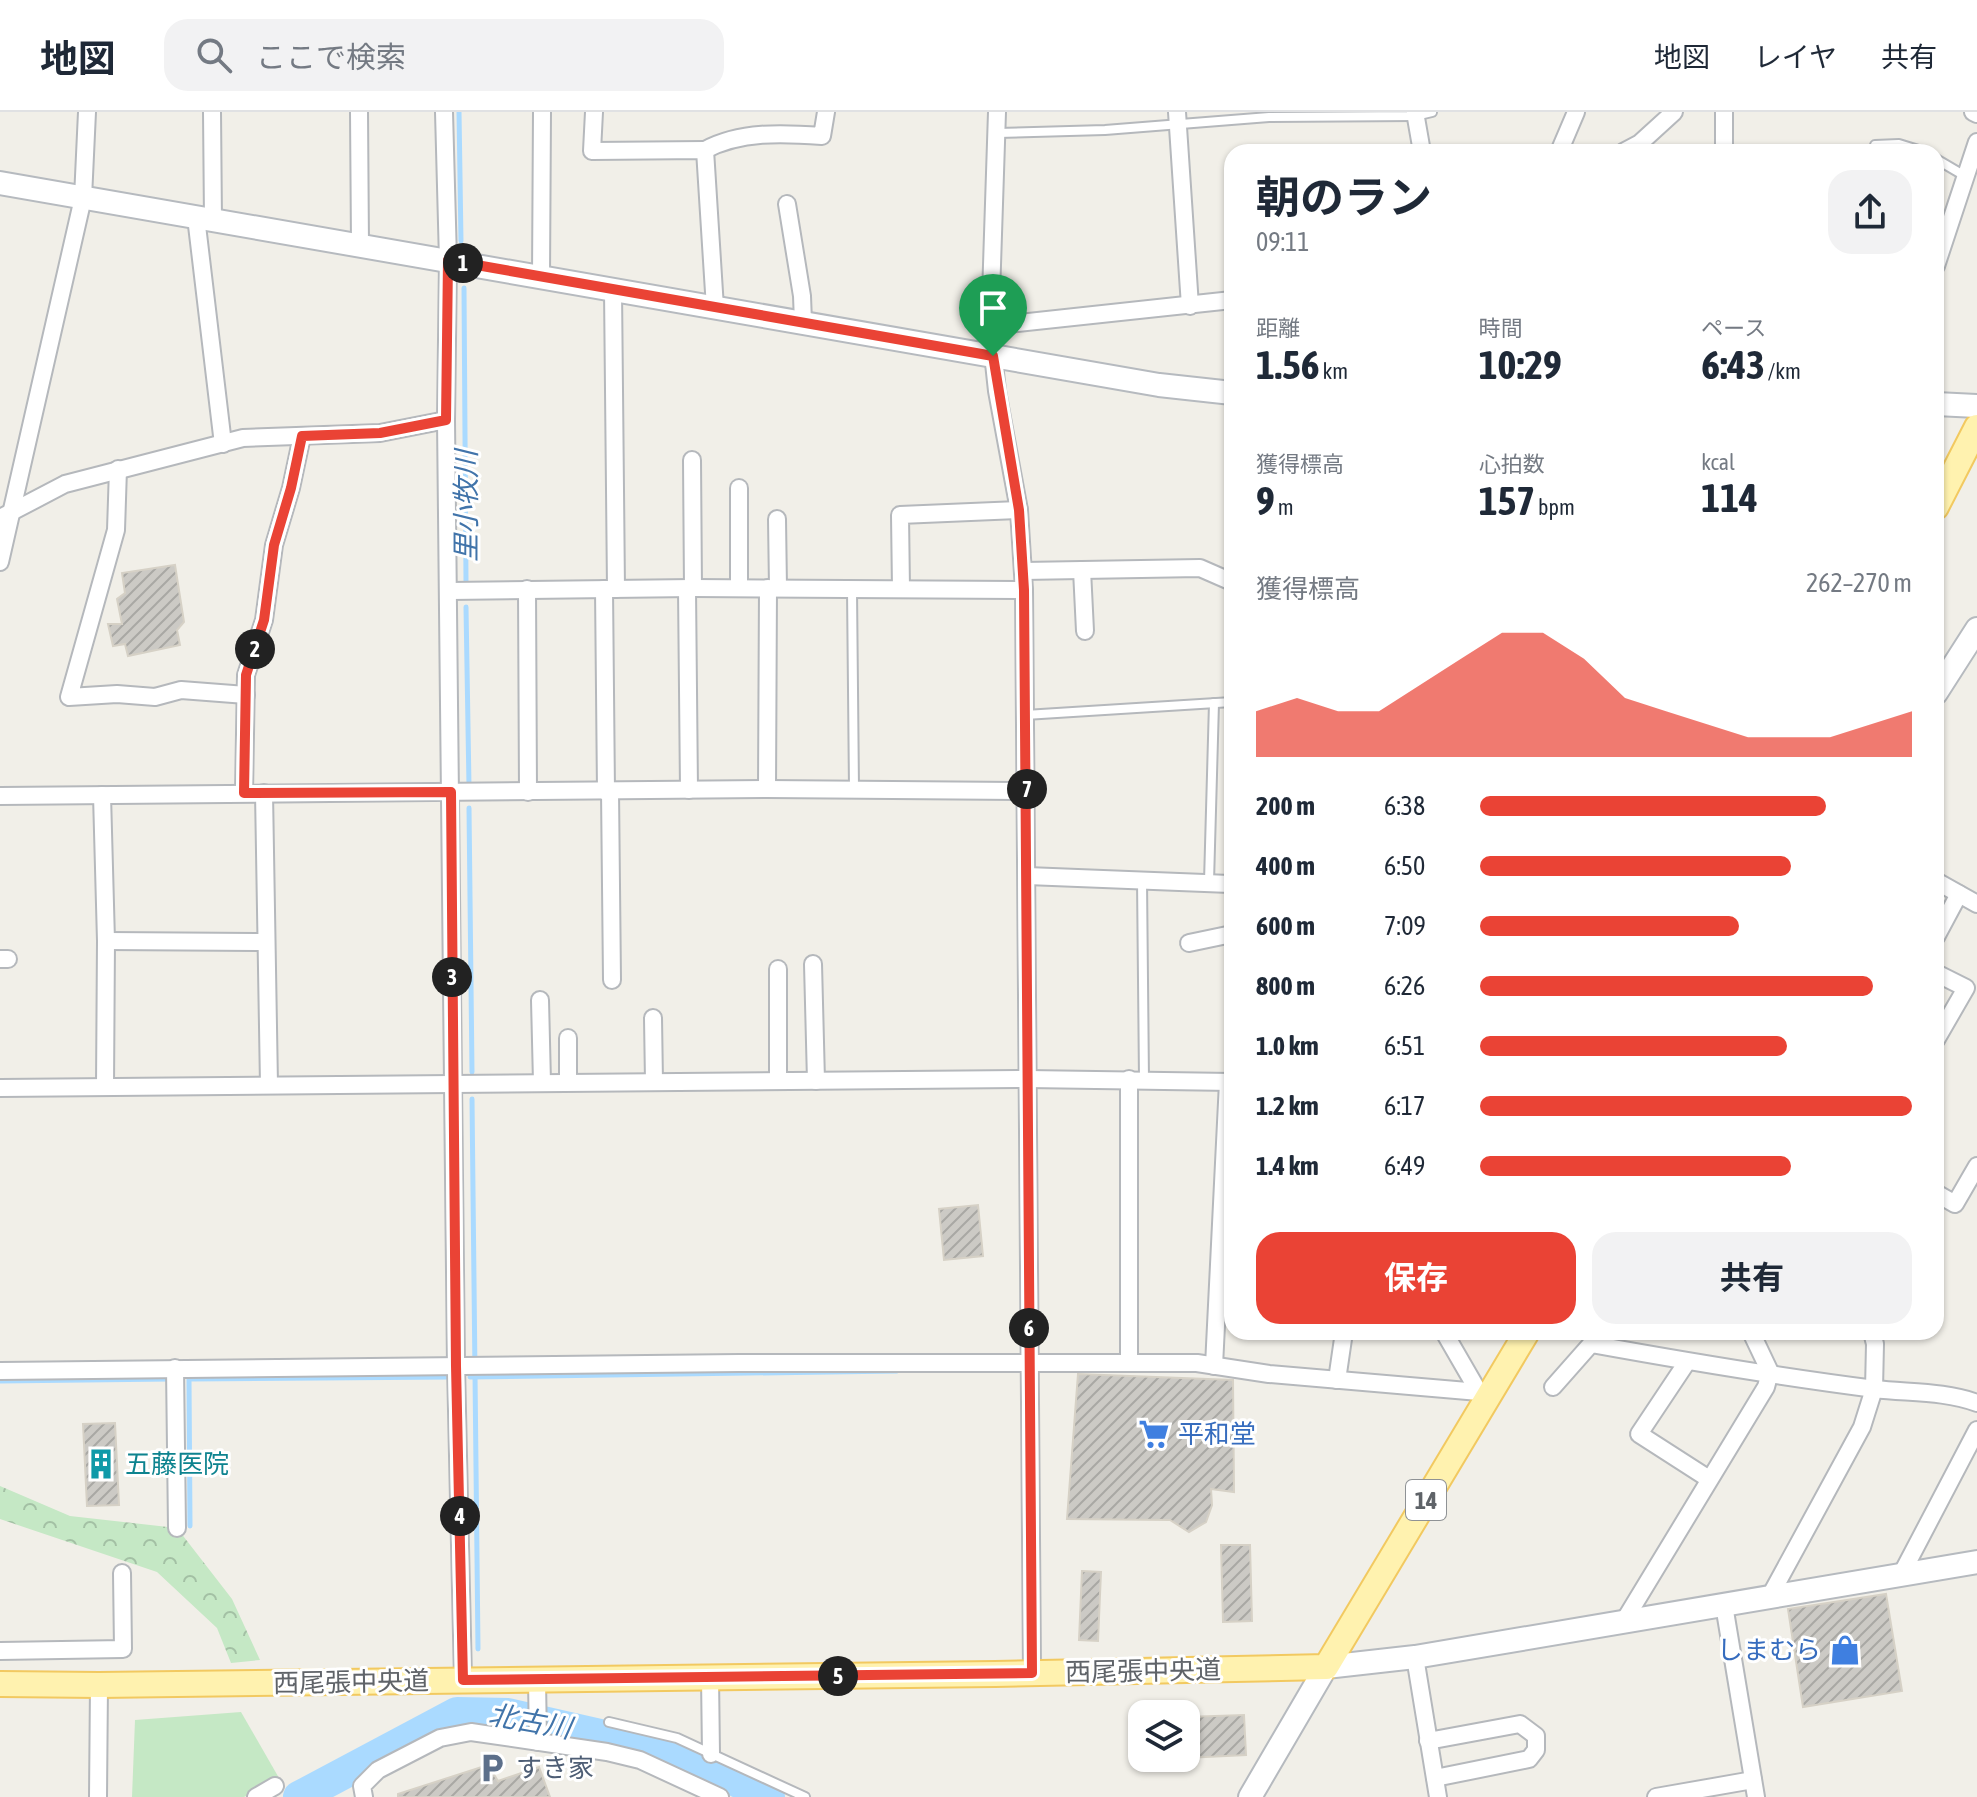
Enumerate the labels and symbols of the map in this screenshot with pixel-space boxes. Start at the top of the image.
pin: 1 [443,243,483,283]
pin [959,274,1027,356]
water label: 里小牧川 [450,447,482,562]
pin: 2 [235,629,275,669]
pin: 7 [1007,769,1047,809]
pin: 3 [432,957,472,997]
pin: 6 [1009,1308,1049,1348]
supermarket icon: 平和堂 [1137,1417,1171,1451]
place label: 平和堂 [1178,1419,1256,1449]
building icon: 五藤医院 [84,1447,118,1481]
place label: 五藤医院 [125,1449,229,1479]
road number: 14 [1406,1480,1446,1520]
pin: 4 [440,1496,480,1536]
shop icon: しまむら [1828,1633,1862,1667]
place label: しまむら [1717,1635,1821,1665]
street label: 西尾張中央道 [1065,1655,1221,1687]
pin: 5 [818,1656,858,1696]
street label: 西尾張中央道 [273,1666,429,1698]
water label: 北古川 [486,1698,577,1745]
parking icon: すき家 [475,1751,509,1785]
place label: すき家 [516,1753,594,1783]

